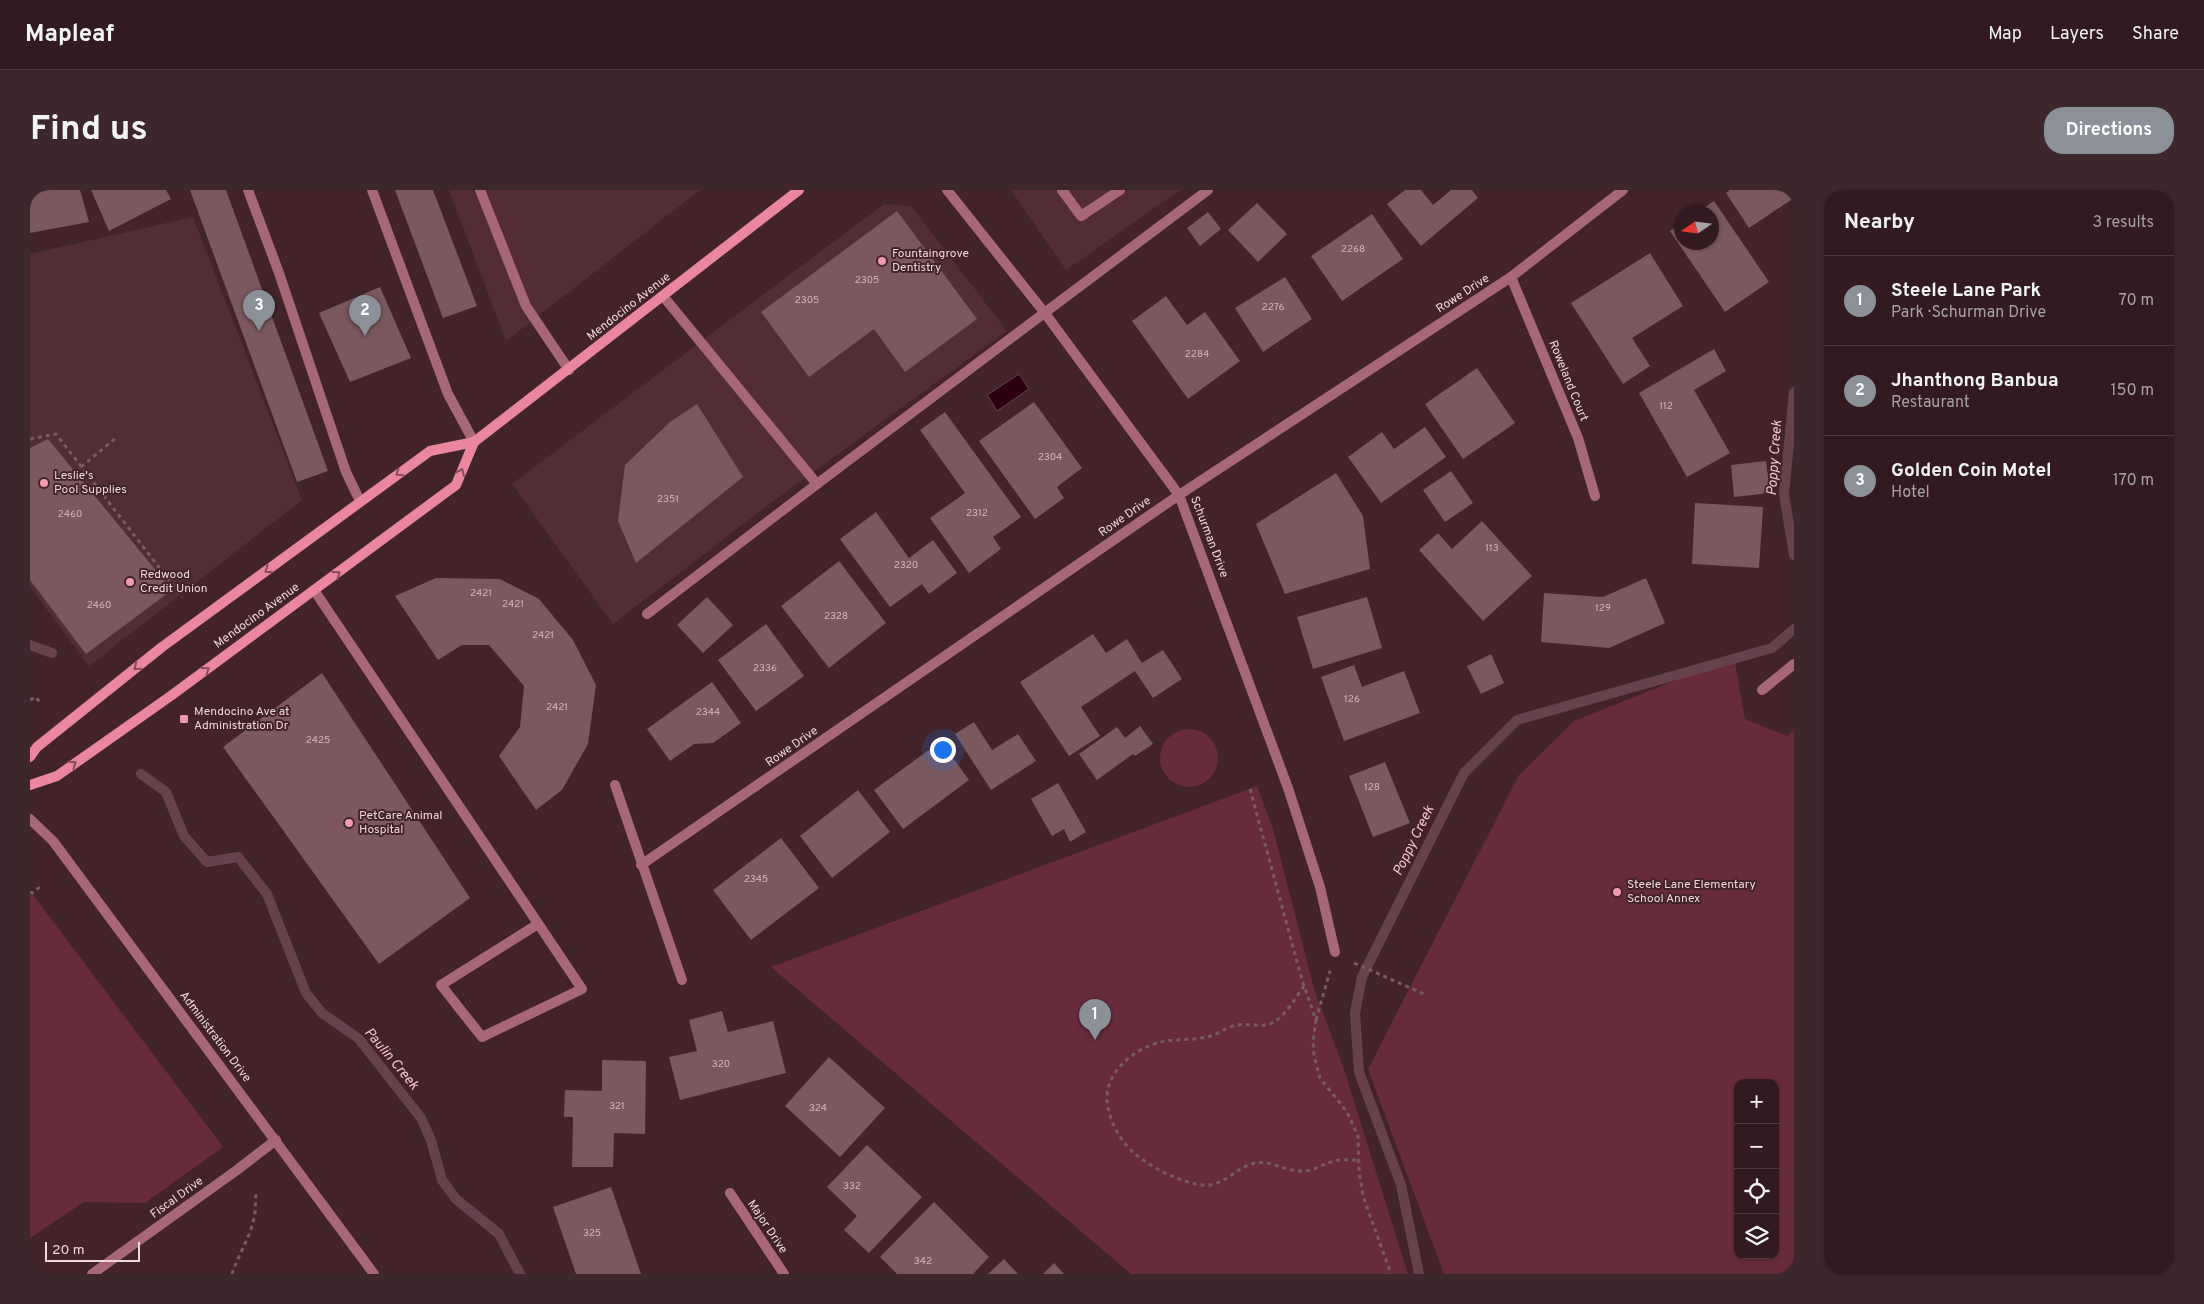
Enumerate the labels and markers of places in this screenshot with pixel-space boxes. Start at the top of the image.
place label: Fountaingrove Dentistry [892,246,969,276]
marker: Fountaingrove Dentistry [876,255,888,267]
pin: 3 [243,290,275,331]
pin: 2 [349,295,381,336]
place label: Leslie's Pool Supplies [54,468,127,498]
marker: Leslie's Pool Supplies [38,477,50,489]
place label: Redwood Credit Union [140,567,207,597]
marker: Redwood Credit Union [124,576,136,588]
place label: Mendocino Ave at Administration Dr [194,704,289,734]
marker: Mendocino Ave at Administration Dr [178,713,190,725]
place label: PetCare Animal Hospital [359,808,443,838]
marker: PetCare Animal Hospital [343,817,355,829]
place label: Steele Lane Elementary School Annex [1627,877,1756,907]
marker: Steele Lane Elementary School Annex [1611,886,1623,898]
pin: 1 [1079,999,1111,1040]

